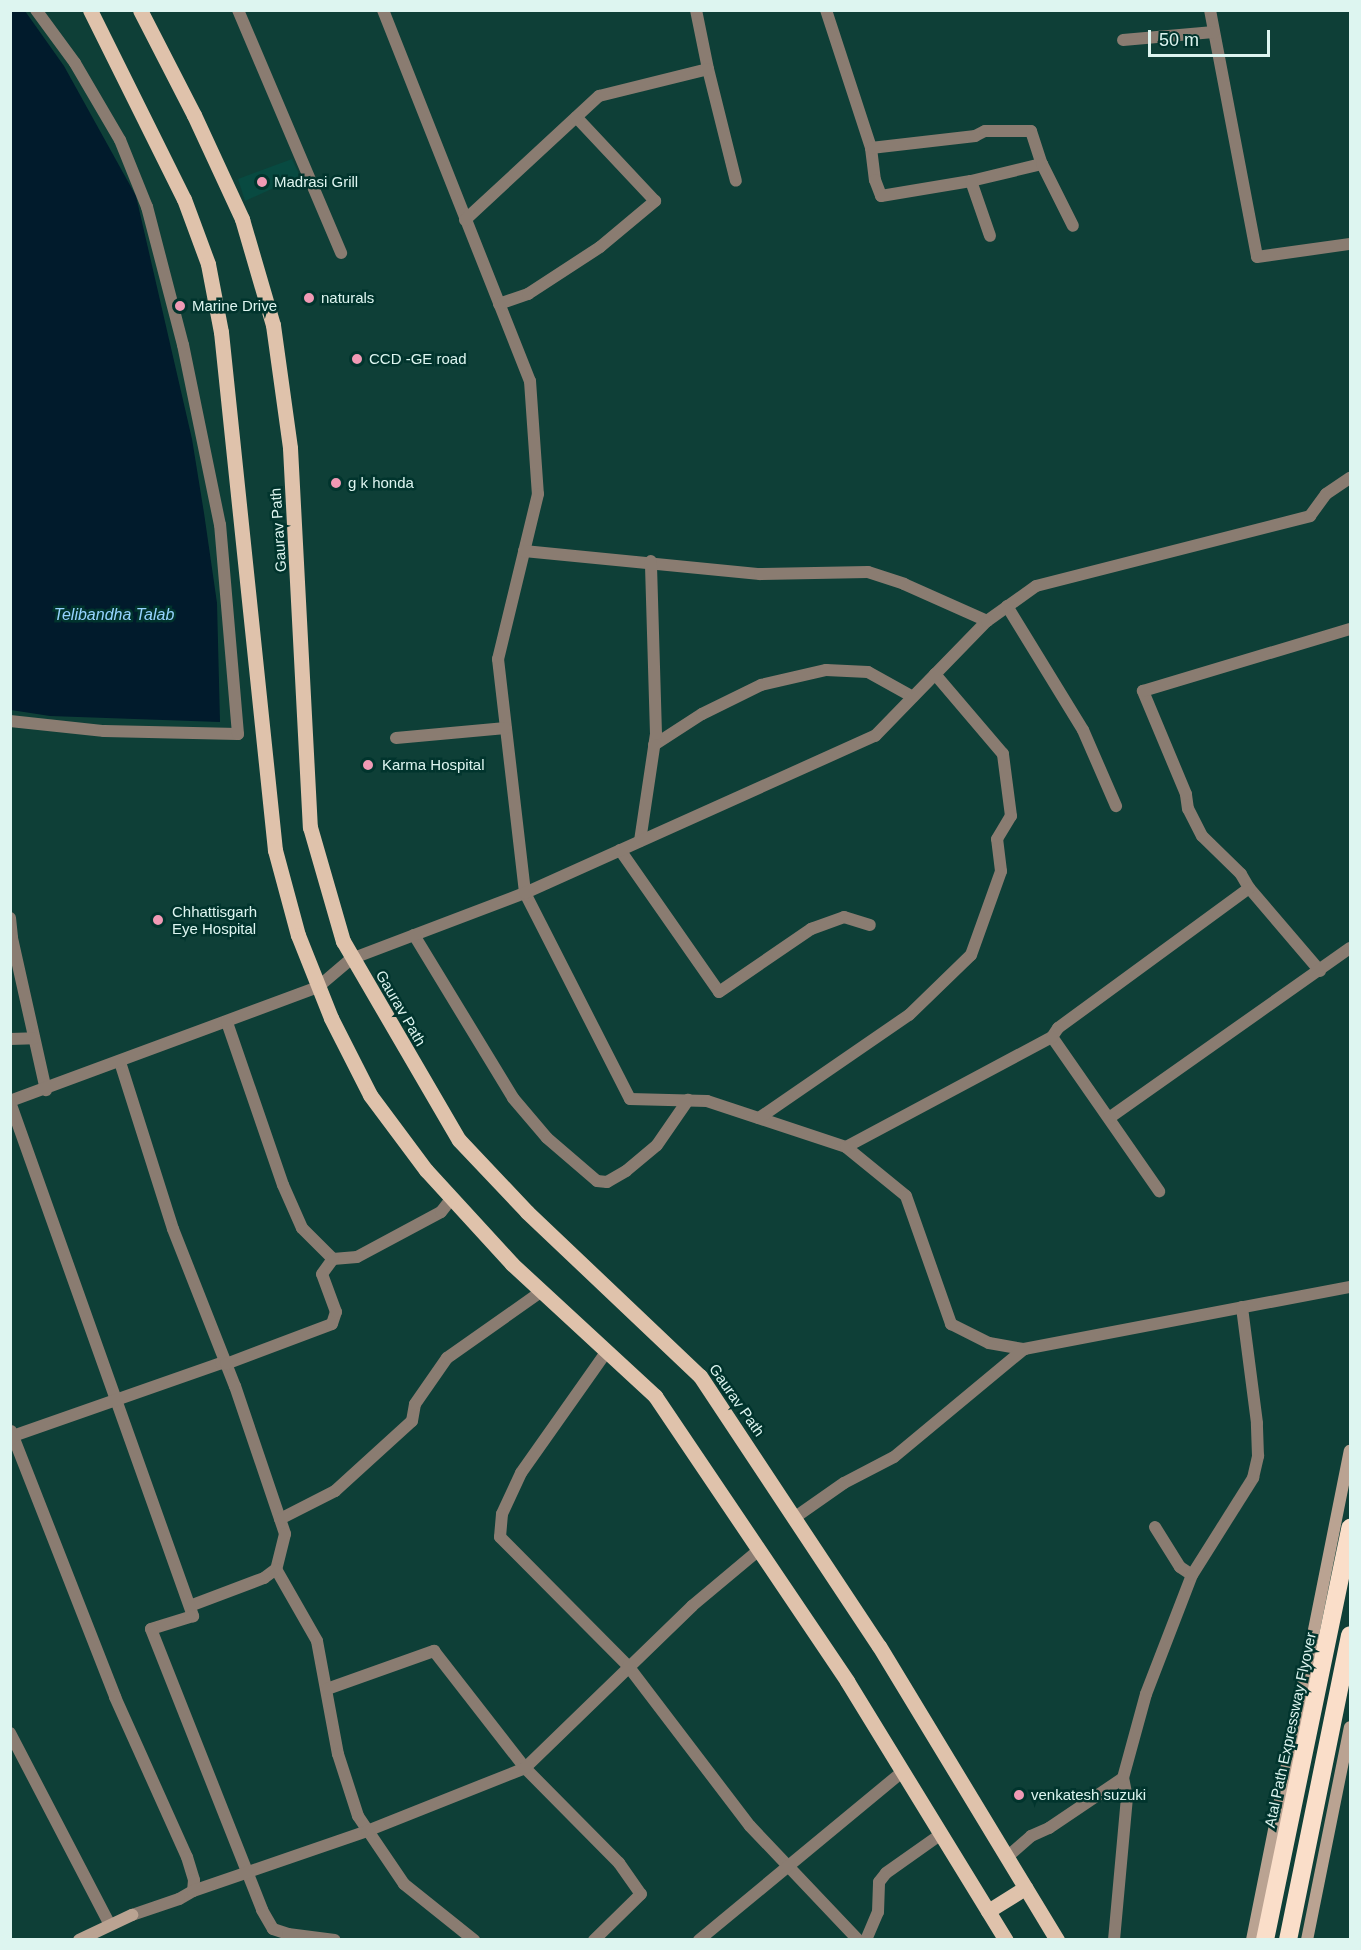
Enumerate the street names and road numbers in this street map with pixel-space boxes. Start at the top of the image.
street label: Gaurav Path [266,487,290,573]
street label: Gaurav Path [372,967,430,1049]
street label: Gaurav Path [705,1360,769,1440]
street label: Atal Path Expressway Flyover [1260,1631,1320,1829]

